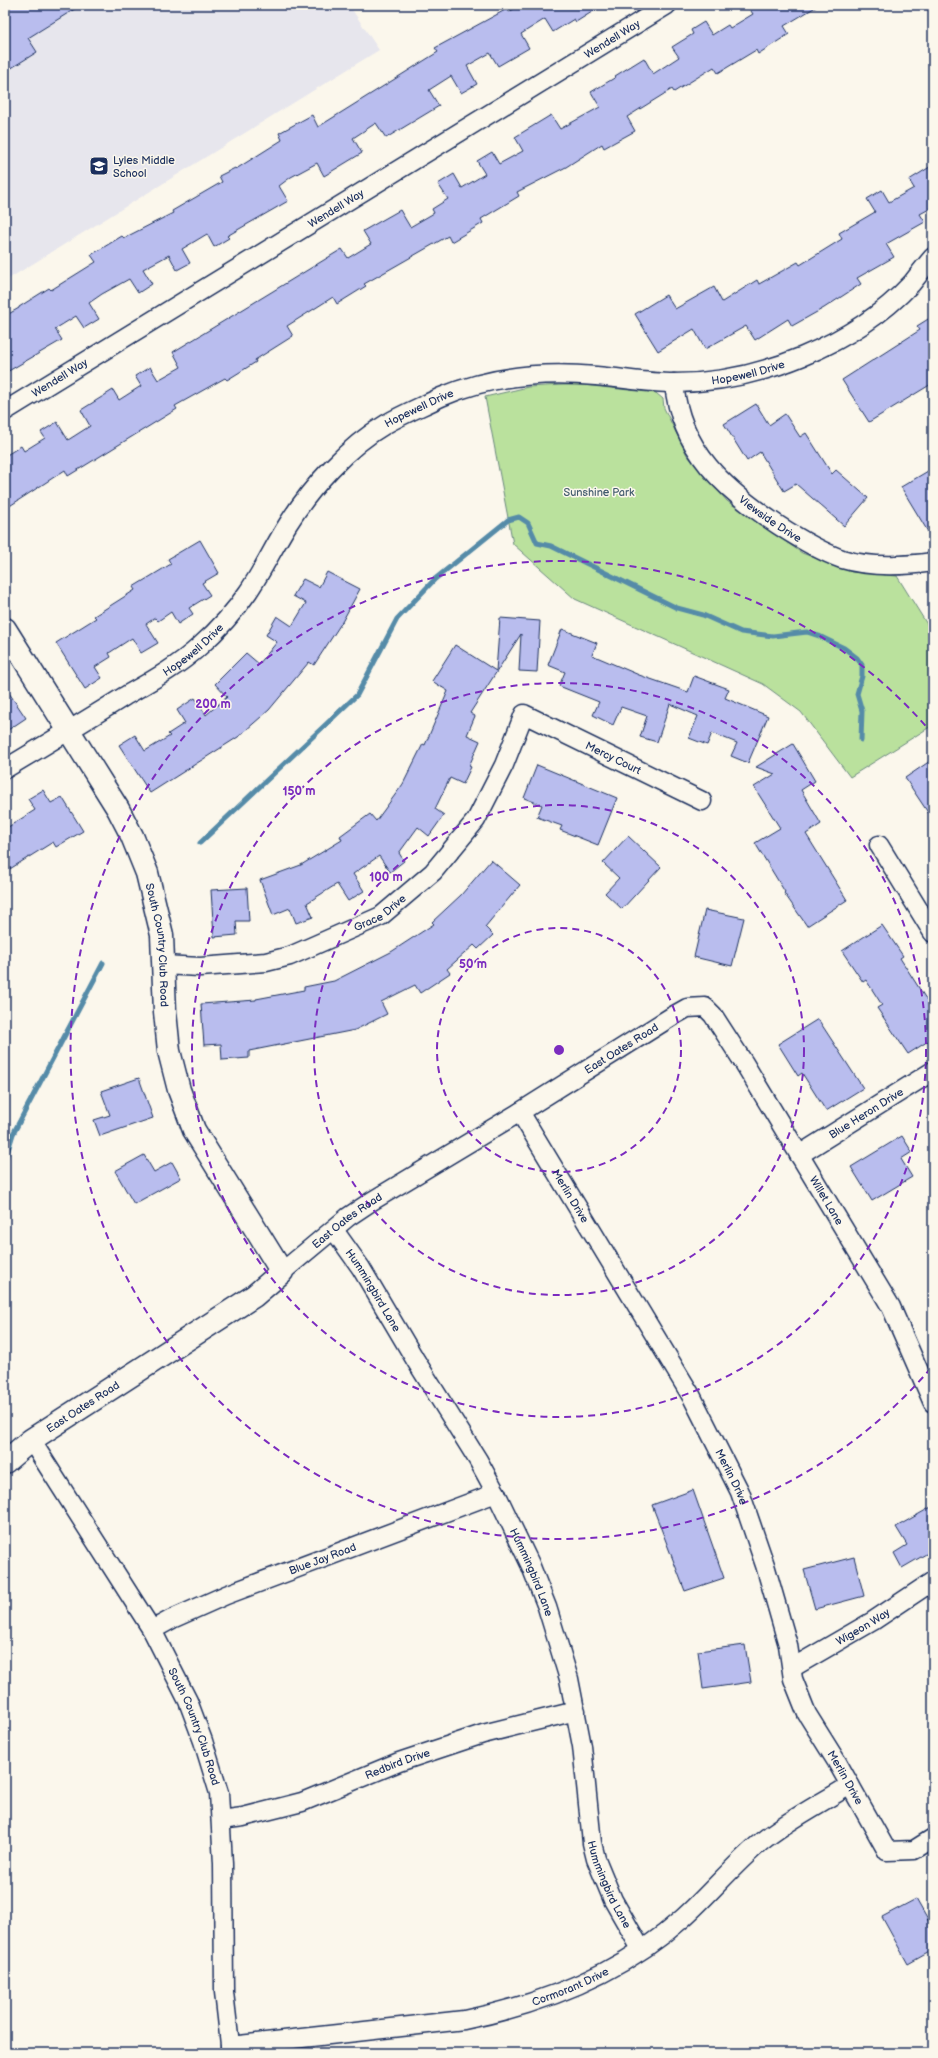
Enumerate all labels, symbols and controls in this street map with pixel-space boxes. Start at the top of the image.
street label: Wendell Way [582,17,642,61]
place label: Lyles Middle School [113,154,175,180]
school or university icon: Lyles Middle School [88,155,110,177]
street label: Wendell Way [305,186,366,230]
street label: Wendell Way [29,356,90,400]
street label: Hopewell Drive [711,357,787,387]
street label: Hopewell Drive [382,386,456,430]
park label: Sunshine Park [564,486,635,499]
street label: Viewside Drive [736,493,804,545]
street label: Hopewell Drive [160,620,226,679]
text: 200 m [195,697,231,712]
street label: Mercy Court [583,739,644,777]
text: 150 m [283,784,315,799]
text: 100 m [369,870,403,885]
street label: South Country Club Road [143,882,171,1007]
street label: Grace Drive [352,891,409,934]
text: 50 m [459,957,487,972]
street label: East Oates Road [582,1020,660,1076]
centre of rings [552,1043,566,1057]
street label: Blue Heron Drive [826,1085,906,1141]
street label: Merlin Drive [550,1167,592,1225]
street label: Willet Lane [807,1173,847,1228]
street label: East Oates Road [309,1190,384,1251]
street label: Hummingbird Lane [343,1246,404,1334]
street label: East Oates Road [44,1379,122,1435]
street label: Merlin Drive [713,1447,750,1507]
street label: Hummingbird Lane [507,1526,556,1618]
street label: Blue Jay Road [287,1540,358,1577]
street label: Wigeon Way [833,1605,892,1648]
street label: South Country Club Road [166,1666,223,1787]
street label: Redbird Drive [363,1745,432,1782]
street label: Merlin Drive [825,1748,866,1807]
street label: Hummingbird Lane [585,1839,634,1931]
street label: Cormorant Drive [530,1964,611,2008]

